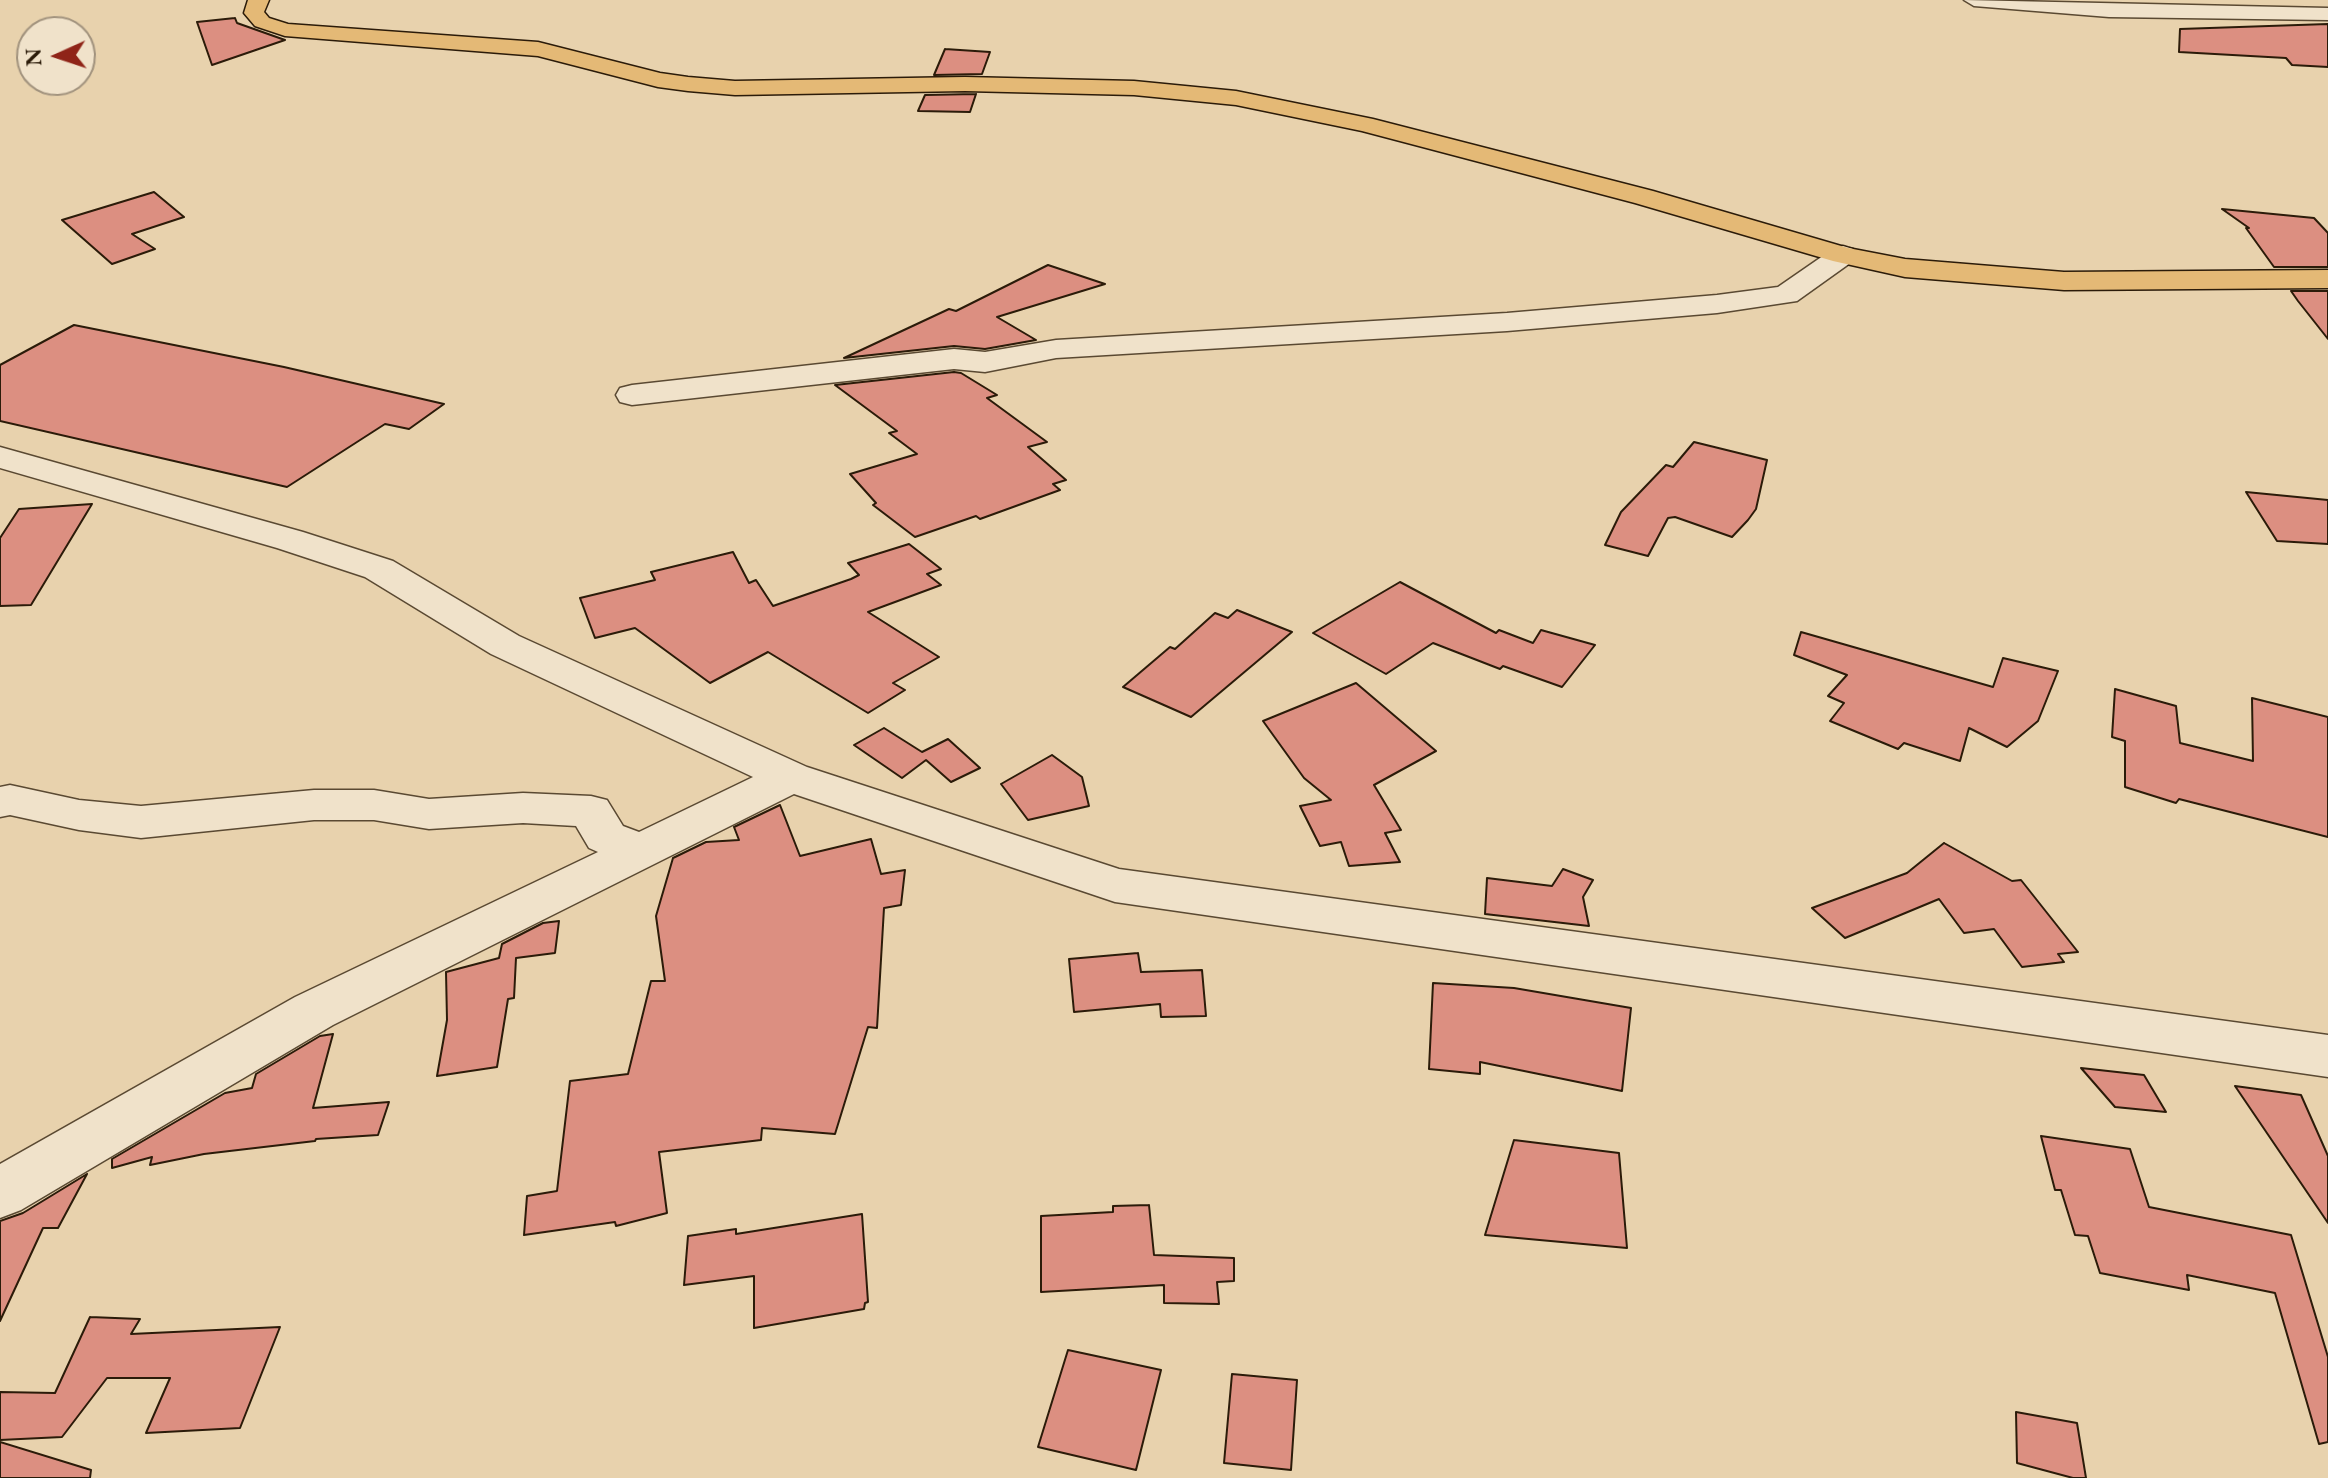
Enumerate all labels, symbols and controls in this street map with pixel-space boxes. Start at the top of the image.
north arrow [16,16,96,96]
text: N [19,48,48,67]

